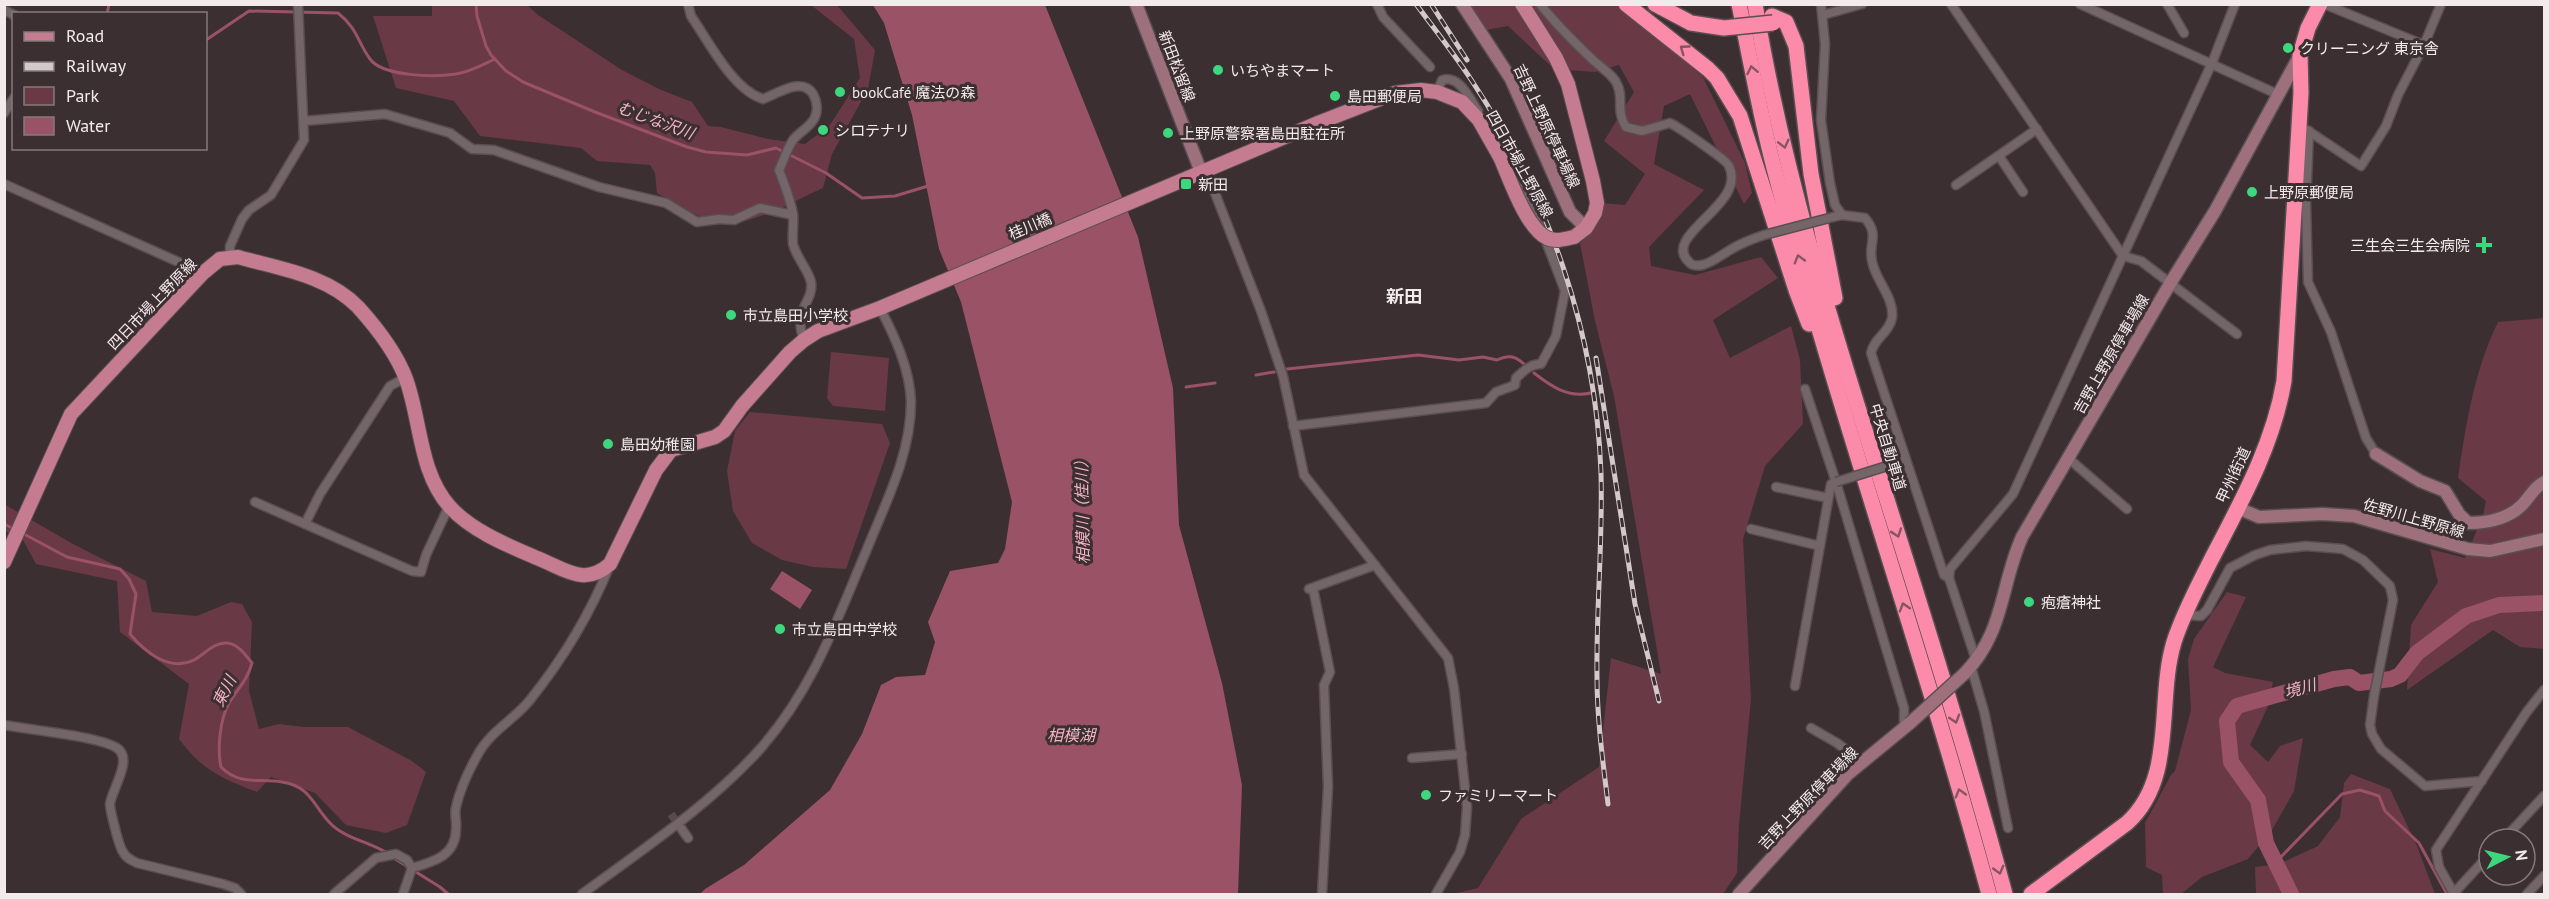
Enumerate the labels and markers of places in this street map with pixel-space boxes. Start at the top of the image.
place label: クリーニング 東京舎 [2300,39,2439,58]
marker: クリーニング 東京舎 [2281,41,2295,55]
place label: いちやまマート [1230,61,1335,80]
marker: いちやまマート [1211,63,1225,77]
place label: bookCafé 魔法の森 [852,83,975,102]
marker: bookCafé 魔法の森 [833,85,847,99]
place label: 島田郵便局 [1347,87,1422,106]
marker: 島田郵便局 [1328,89,1342,103]
place label: シロテナリ [835,121,910,140]
marker: シロテナリ [816,123,830,137]
place label: 上野原警察署島田駐在所 [1180,124,1345,143]
marker: 上野原警察署島田駐在所 [1161,126,1175,140]
place label: 新田 [1198,175,1228,194]
marker: 新田 [1179,177,1193,191]
place label: 上野原郵便局 [2264,183,2354,202]
marker: 上野原郵便局 [2245,185,2259,199]
place label: 三生会三生会病院 [2350,236,2470,255]
marker: 三生会三生会病院 [2475,236,2493,254]
place label: 市立島田小学校 [743,306,848,325]
marker: 市立島田小学校 [724,308,738,322]
place label: 島田幼稚園 [620,435,695,454]
marker: 島田幼稚園 [601,437,615,451]
place label: 疱瘡神社 [2041,593,2101,612]
marker: 疱瘡神社 [2022,595,2036,609]
place label: 市立島田中学校 [792,620,897,639]
marker: 市立島田中学校 [773,622,787,636]
place label: ファミリーマート [1438,786,1558,805]
marker: ファミリーマート [1419,788,1433,802]

